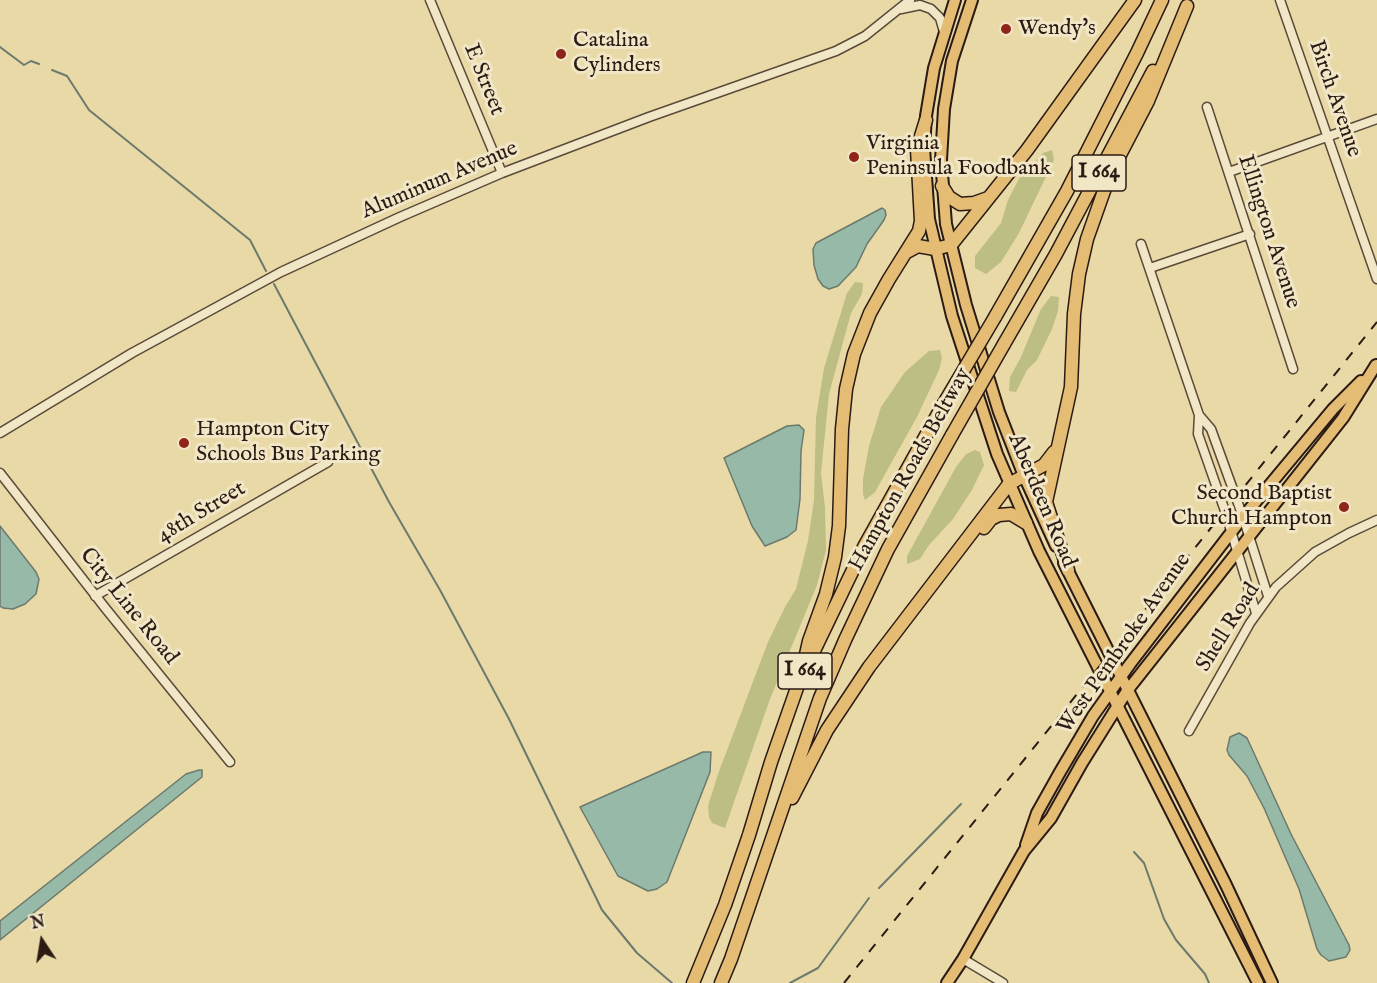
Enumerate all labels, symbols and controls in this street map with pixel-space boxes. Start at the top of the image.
place label: Wendy's [1018,16,1096,42]
marker: Wendy's [999,22,1013,36]
place label: Catalina Cylinders [573,28,661,80]
street label: Birch Avenue [1302,37,1366,161]
street label: E Street [457,40,509,120]
marker: Catalina Cylinders [554,47,568,61]
place label: Virginia Peninsula Foodbank [866,131,1051,182]
street label: Aluminum Avenue [358,136,522,226]
marker: Virginia Peninsula Foodbank [847,150,861,164]
street label: Ellington Avenue [1231,152,1305,312]
road number: I 664 [1072,155,1126,191]
street label: Hampton Roads Beltway [844,364,978,576]
place label: Hampton City Schools Bus Parking [196,417,380,469]
street label: Aberdeen Road [1001,430,1081,572]
marker: Hampton City Schools Bus Parking [177,436,191,450]
street label: 48th Street [153,476,251,550]
place label: Second Baptist Church Hampton [1171,481,1332,532]
marker: Second Baptist Church Hampton [1337,500,1351,514]
street label: City Line Road [73,543,183,671]
street label: West Pembroke Avenue [1053,548,1197,740]
street label: Shell Road [1191,579,1267,677]
road number: I 664 [778,653,832,689]
north arrow [12,911,72,971]
text: N [29,912,47,935]

